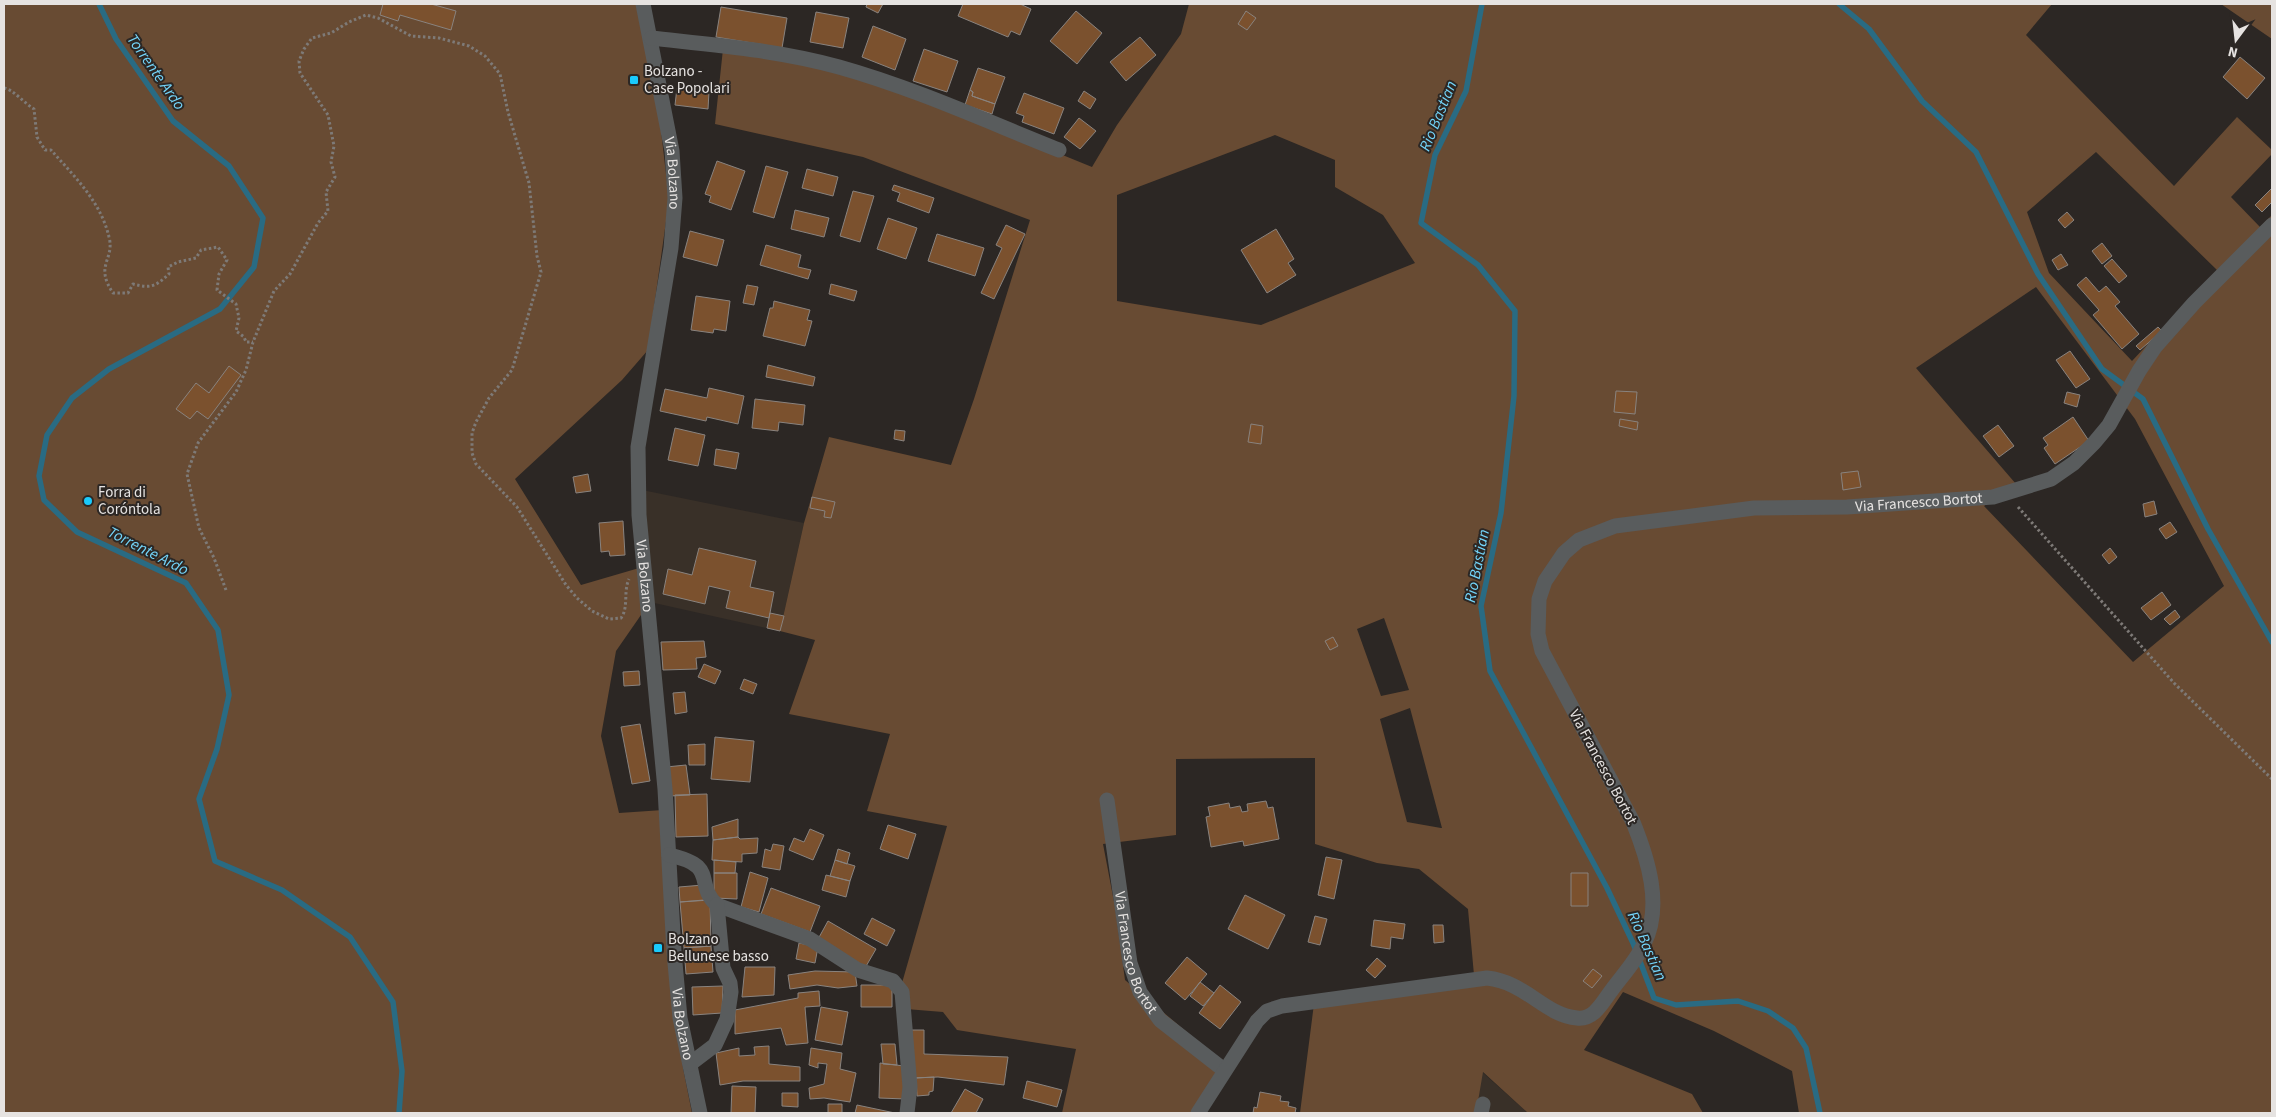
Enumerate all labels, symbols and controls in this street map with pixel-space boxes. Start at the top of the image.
north arrow [2211,15,2261,65]
water label: Torrente Ardo [122,30,190,114]
text: N [2226,41,2240,62]
place label: Bolzano - Case Popolari [644,61,730,99]
marker: Bolzano - Case Popolari [628,74,640,86]
water label: Rio Bastian [1414,77,1462,155]
street label: Via Bolzano [659,135,686,210]
place label: Forra di Coróntola [98,482,160,520]
street label: Via Francesco Bortot [1854,487,1983,517]
marker: Forra di Coróntola [82,495,94,507]
water label: Torrente Ardo [104,521,192,581]
water label: Rio Bastian [1459,527,1495,605]
street label: Via Bolzano [631,539,659,613]
street label: Via Francesco Bortot [1564,706,1642,828]
street label: Via Francesco Bortot [1109,890,1163,1018]
water label: Rio Bastian [1622,908,1672,984]
place label: Bolzano Bellunese basso [668,929,769,967]
marker: Bolzano Bellunese basso [652,942,664,954]
street label: Via Bolzano [667,987,699,1062]

